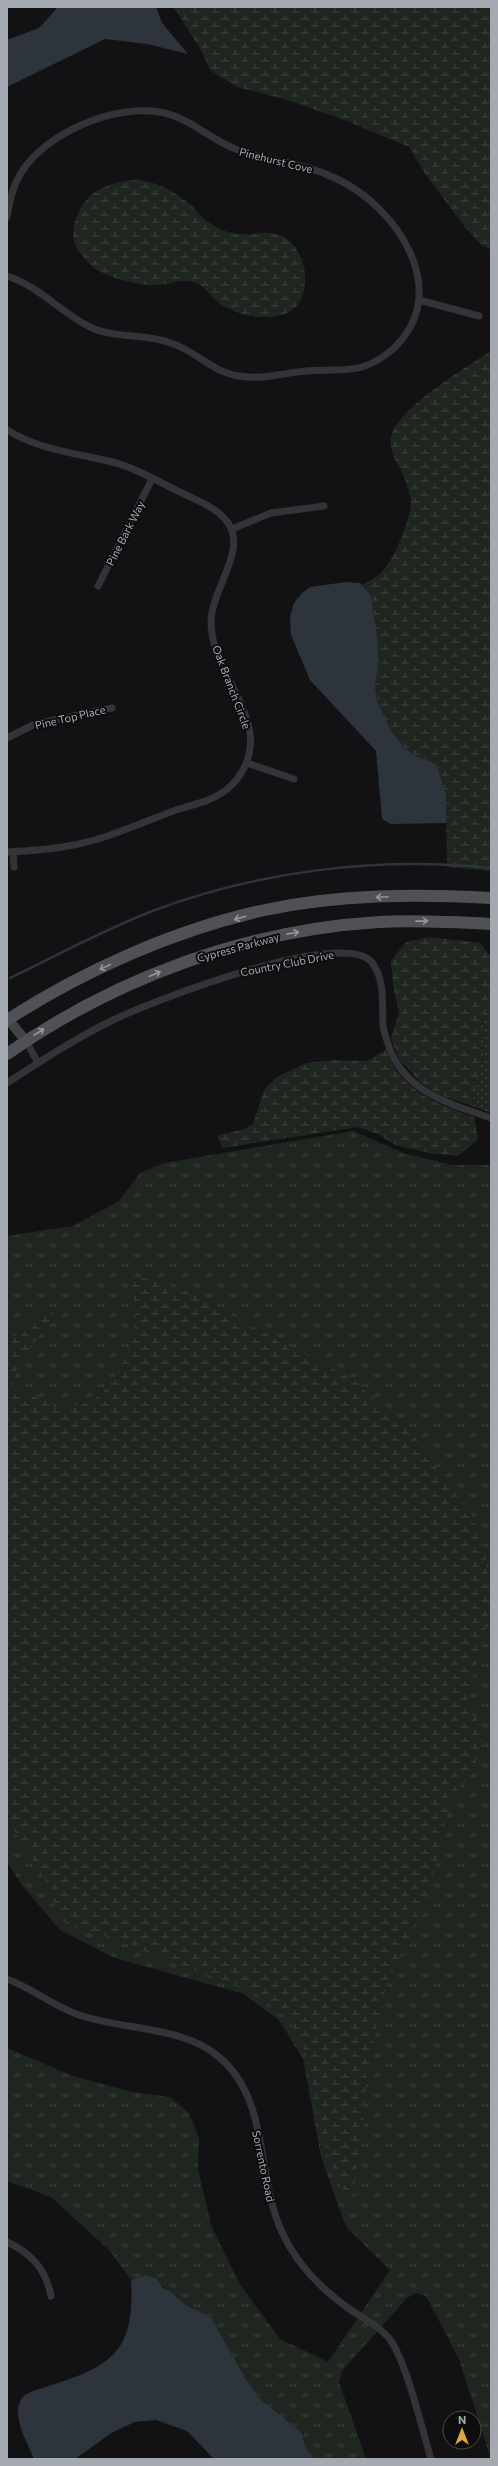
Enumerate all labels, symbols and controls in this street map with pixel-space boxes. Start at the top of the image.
street label: Pinehurst Cove [238,145,314,175]
street label: Pine Bark Way [103,498,147,568]
street label: Oak Branch Circle [210,643,254,731]
street label: Pine Top Place [33,703,107,731]
one-way arrow [376,893,389,900]
one-way arrow [234,915,247,922]
one-way arrow [415,918,428,925]
one-way arrow [286,929,299,937]
street label: Cypress Parkway [195,930,281,964]
street label: Country Club Drive [239,948,335,978]
one-way arrow [99,964,111,971]
one-way arrow [149,970,161,977]
one-way arrow [33,1028,44,1036]
street label: Sorrento Road [250,2129,278,2203]
north arrow [442,2410,482,2450]
text: N [458,2413,466,2426]

